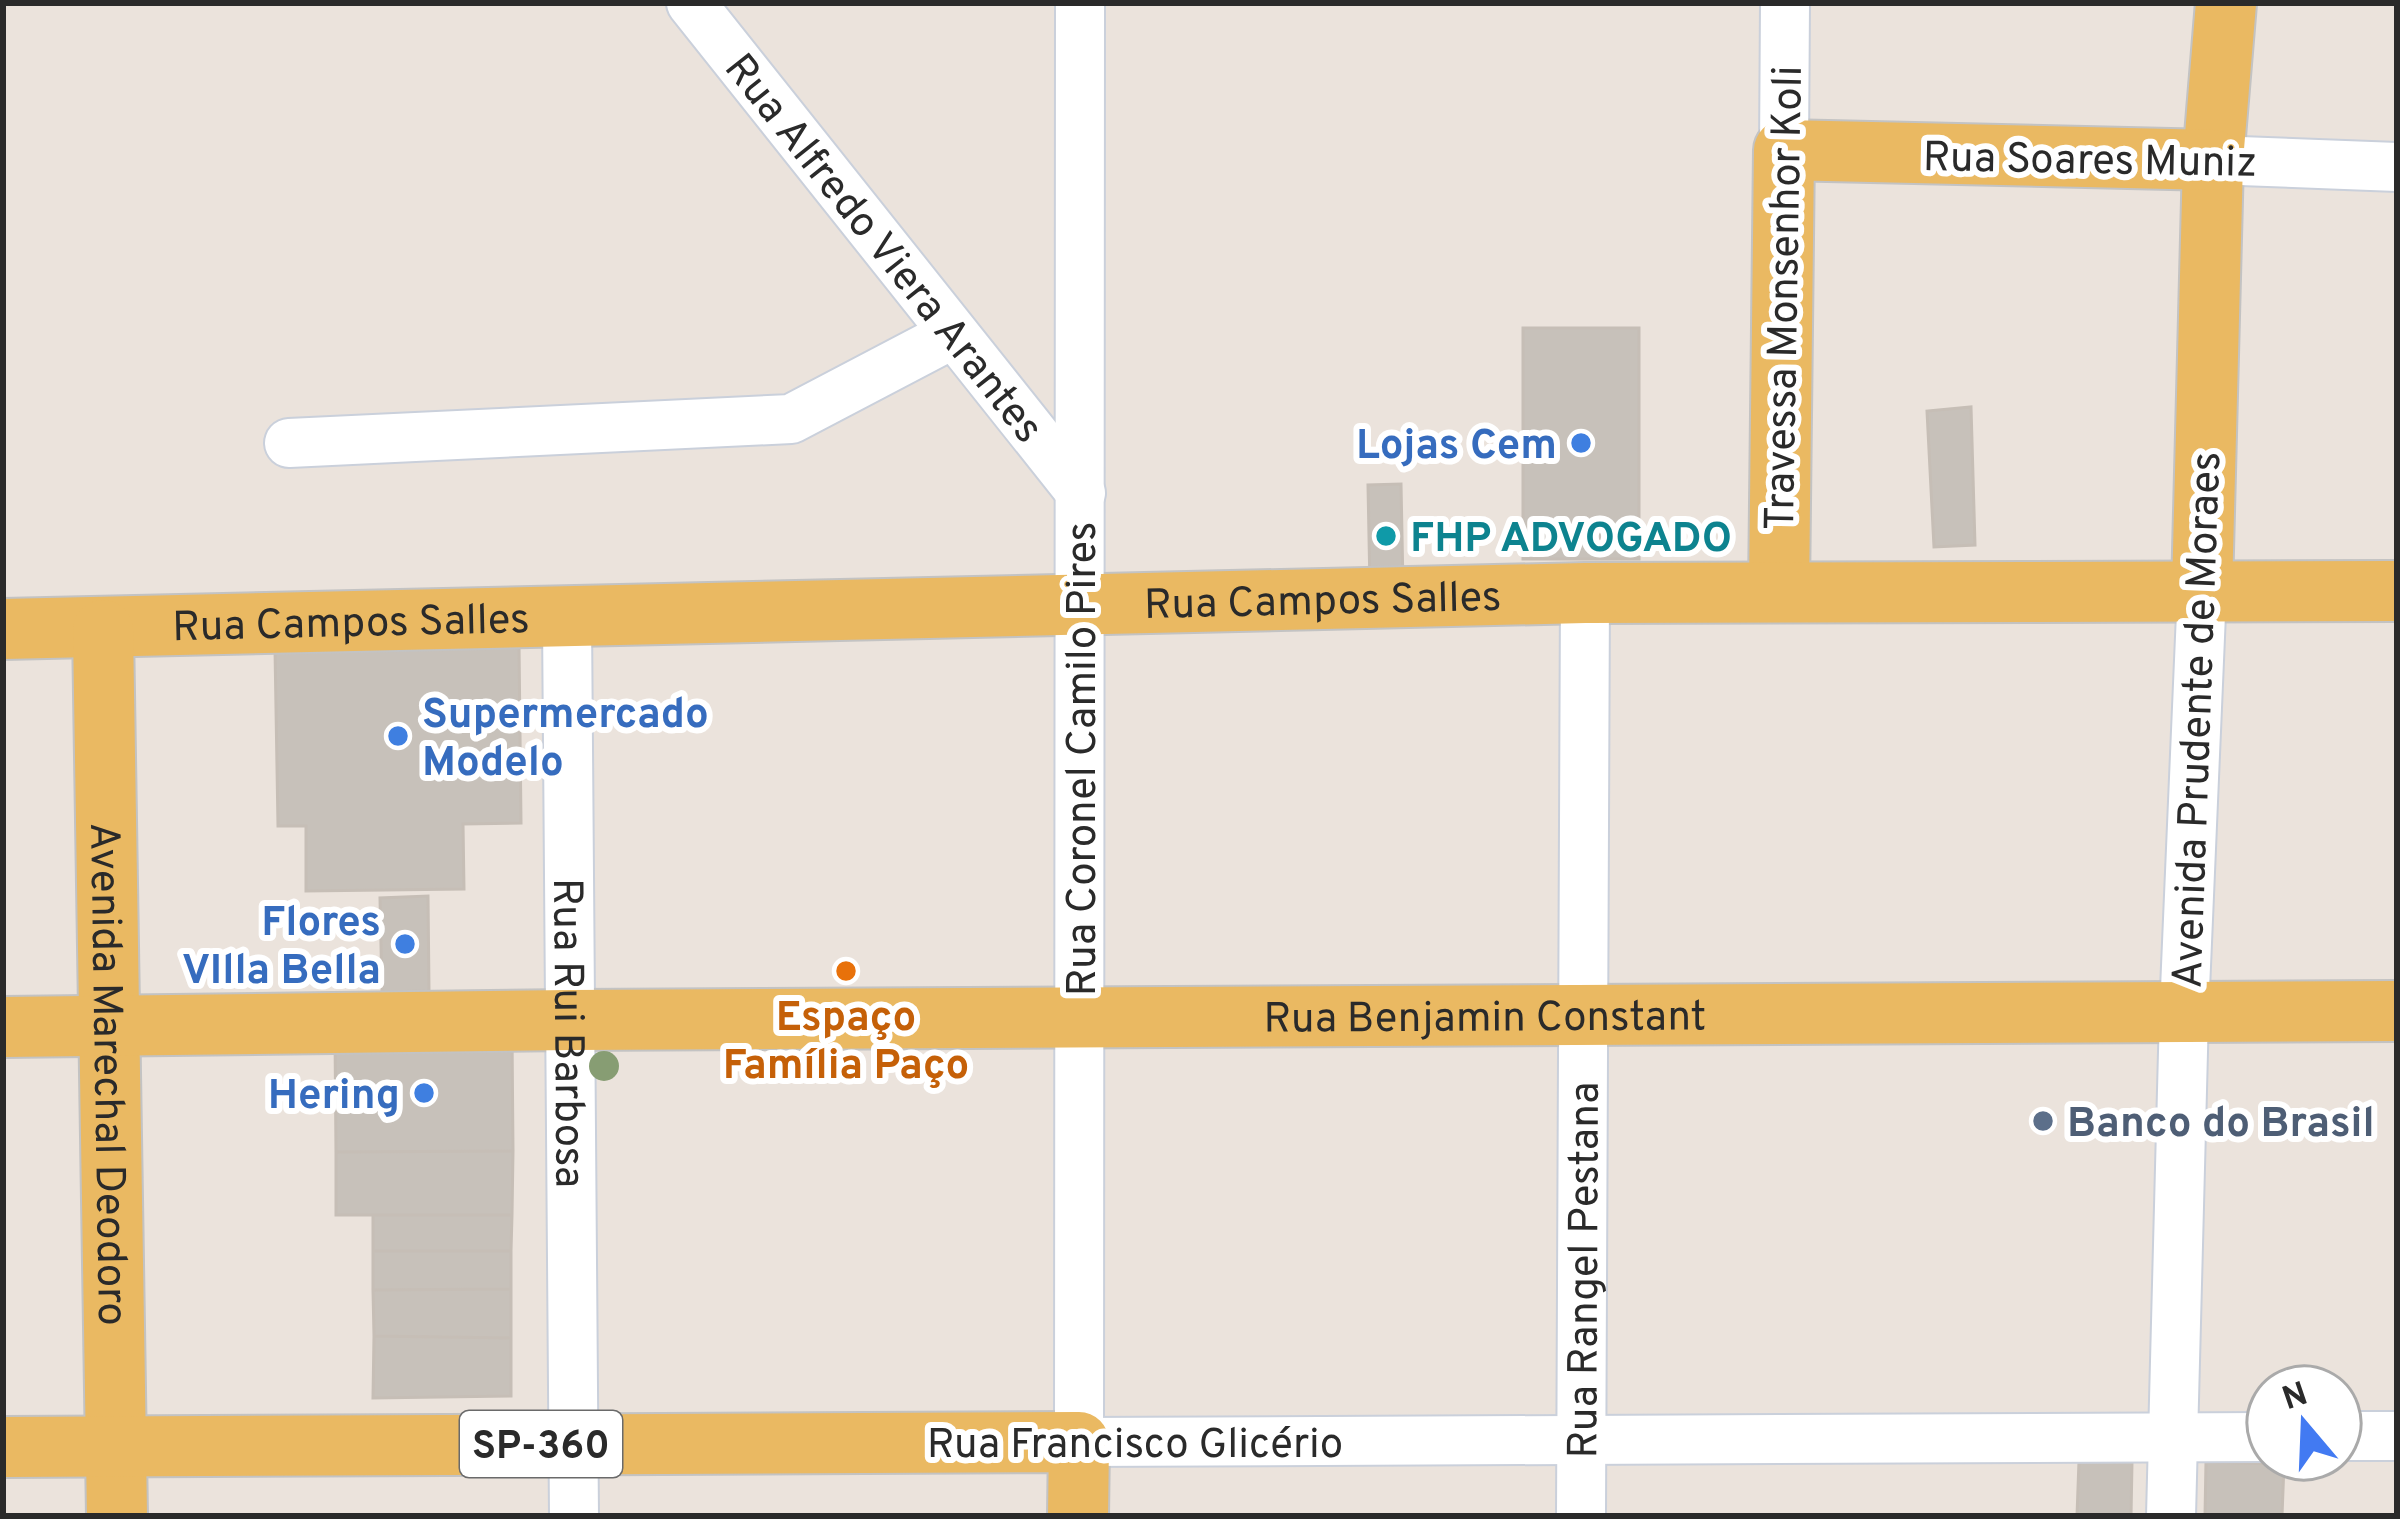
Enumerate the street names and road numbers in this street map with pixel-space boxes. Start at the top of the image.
street label: Rua Alfredo Viera Arantes [711,44,1053,455]
street label: Travessa Monsenhor Koli [1756,65,1817,531]
street label: Rua Soares Muniz [1922,133,2258,192]
street label: Avenida Prudente de Moraes [2164,451,2235,990]
street label: Rua Coronel Camilo Pires [1058,522,1111,996]
street label: Rua Campos Salles [1144,573,1502,634]
street label: Rua Campos Salles [172,595,530,656]
street label: Avenida Marechal Deodoro [75,822,136,1326]
street label: Rua Rui Barbosa [538,878,593,1188]
street label: Rua Benjamin Constant [1263,992,1706,1048]
street label: Rua Rangel Pestana [1559,1082,1614,1459]
road number: SP-360 [460,1411,622,1477]
street label: Rua Francisco Glicério [927,1420,1343,1473]

